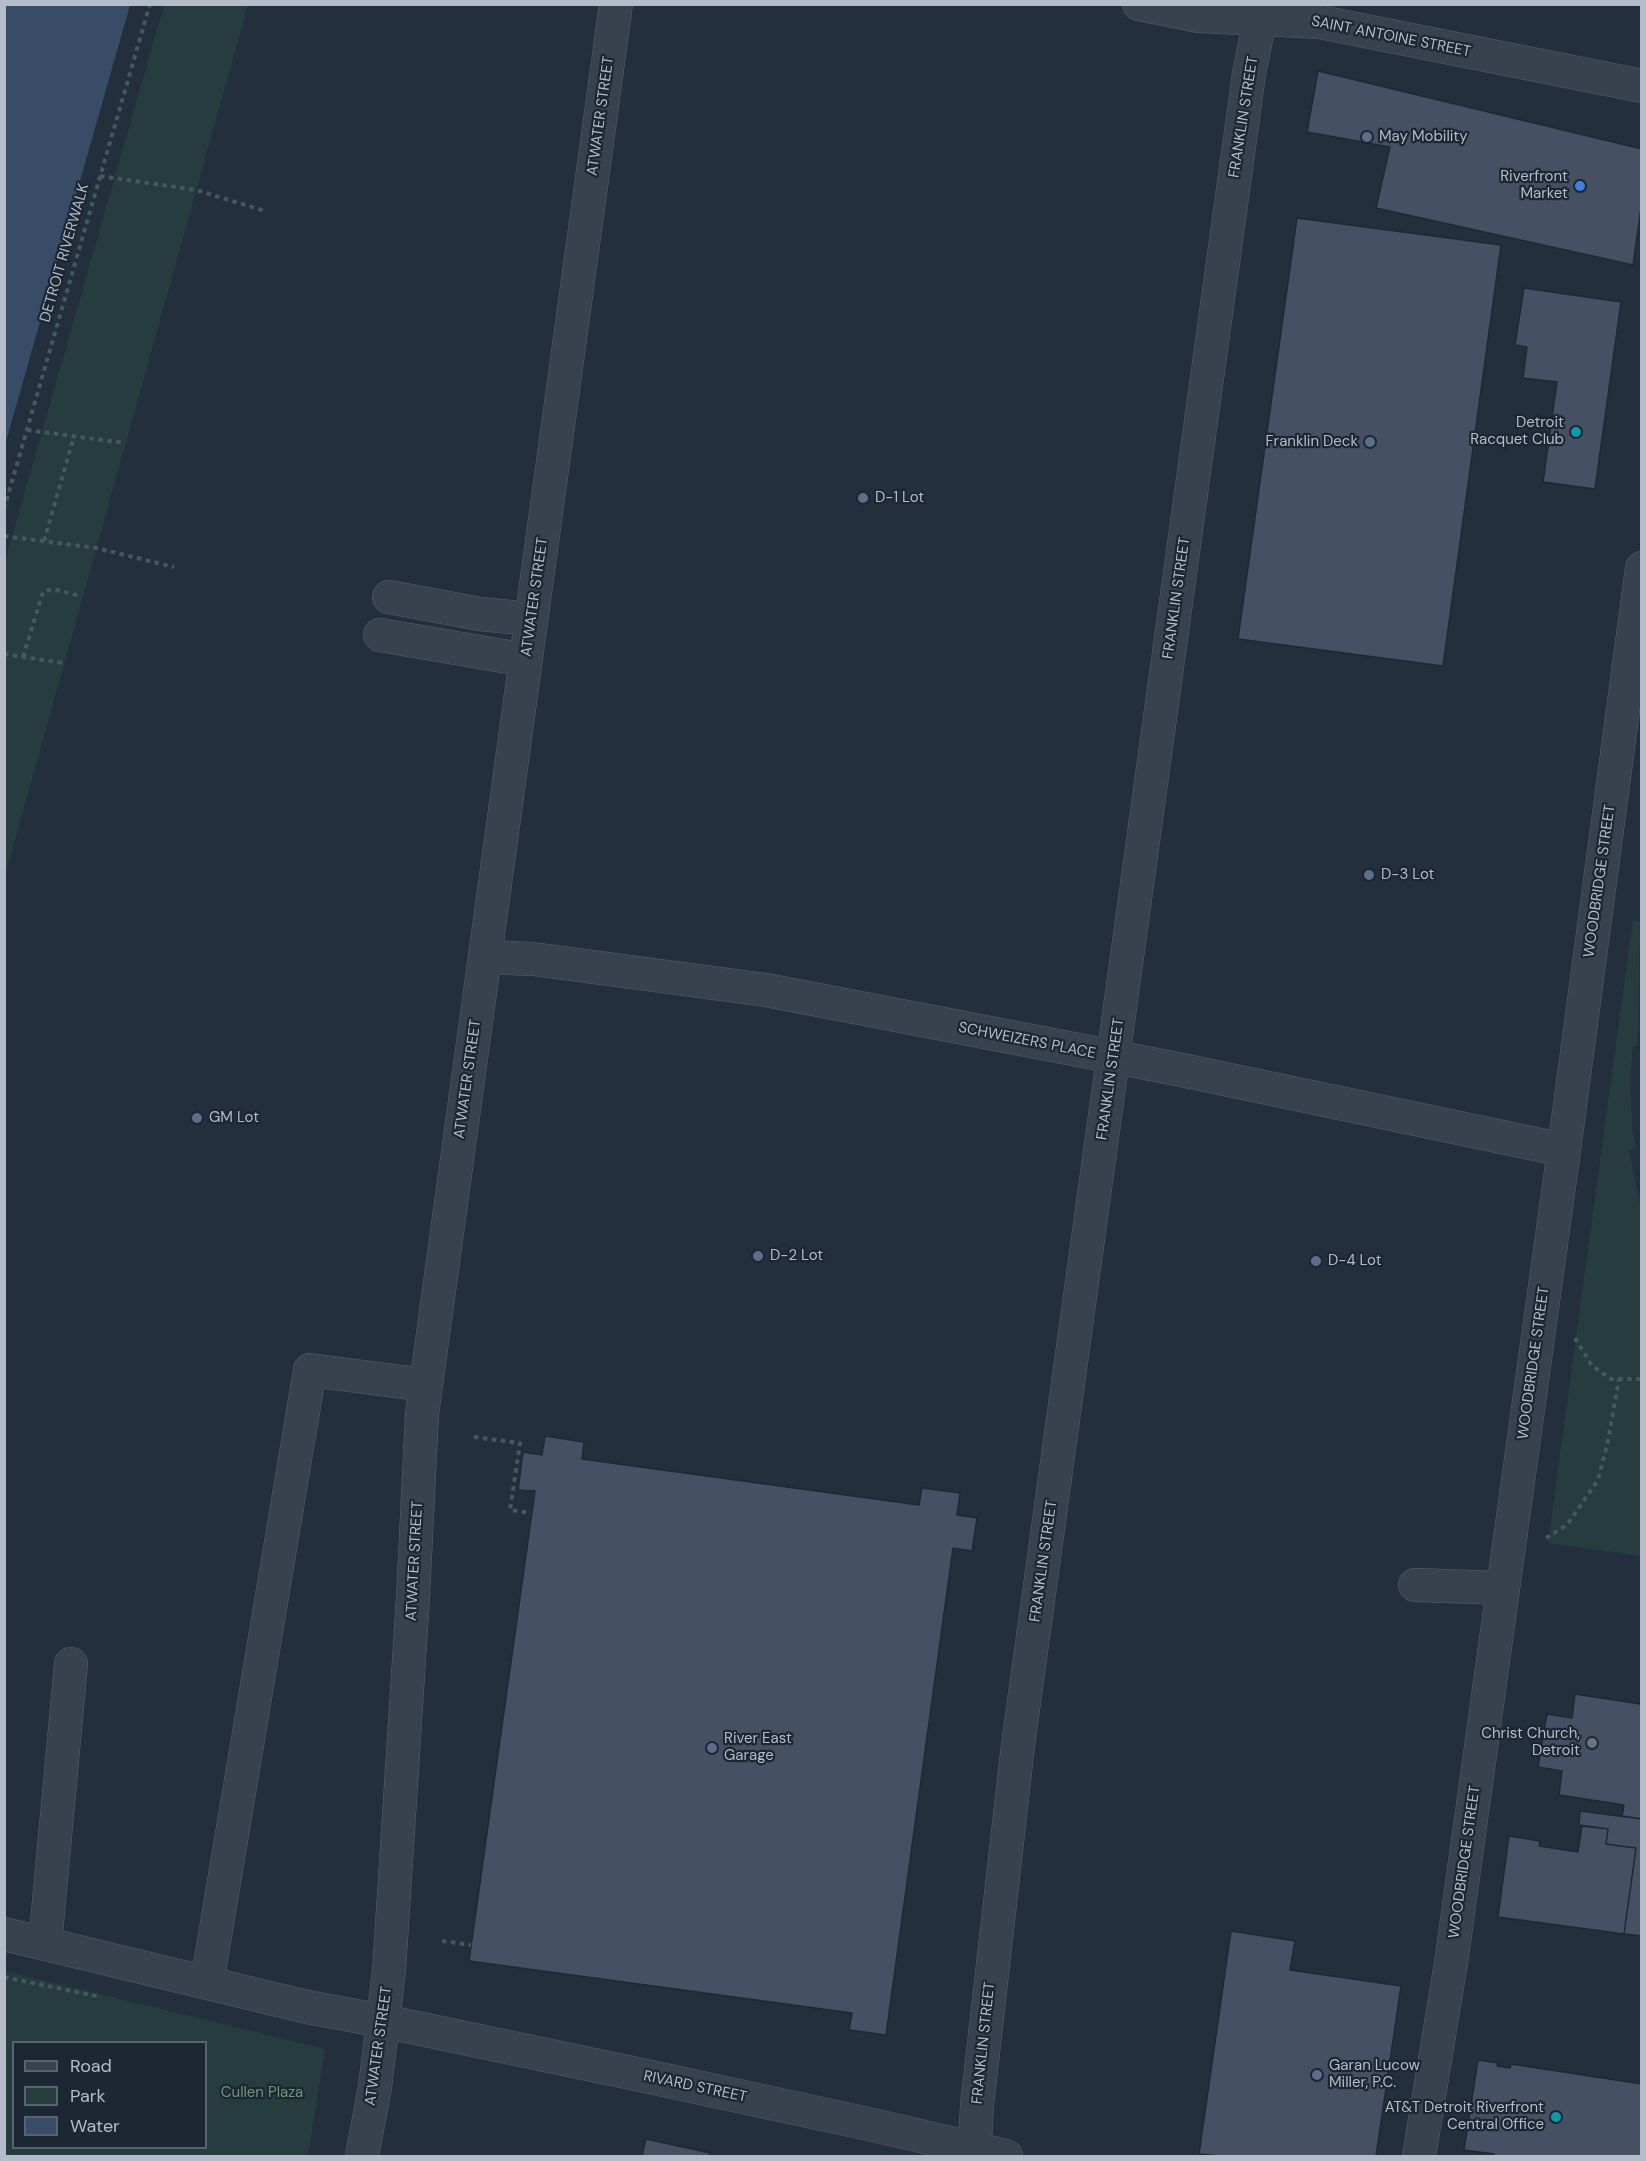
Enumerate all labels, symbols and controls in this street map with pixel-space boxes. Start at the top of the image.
street label: SAINT ANTOINE STREET [1310,13,1472,61]
street label: ATWATER STREET [584,55,618,177]
street label: FRANKLIN STREET [1225,55,1263,179]
place label: May Mobility [1379,128,1468,146]
marker: May Mobility [1360,130,1374,144]
place label: Riverfront Market [1500,168,1568,203]
marker: Riverfront Market [1573,179,1587,193]
street label: DETROIT RIVERWALK [37,182,93,324]
place label: Detroit Racquet Club [1470,414,1564,449]
marker: Detroit Racquet Club [1569,425,1583,439]
place label: Franklin Deck [1266,433,1358,451]
marker: Franklin Deck [1363,435,1377,449]
place label: D-1 Lot [875,489,924,507]
marker: D-1 Lot [856,491,870,505]
street label: ATWATER STREET [518,536,552,658]
street label: FRANKLIN STREET [1160,536,1194,660]
street label: WOODBRIDGE STREET [1580,803,1620,959]
place label: D-3 Lot [1381,866,1434,884]
marker: D-3 Lot [1362,868,1376,882]
street label: FRANKLIN STREET [1094,1017,1128,1141]
street label: ATWATER STREET [451,1018,485,1140]
street label: SCHWEIZERS PLACE [957,1019,1097,1063]
place label: GM Lot [209,1109,259,1127]
marker: GM Lot [190,1111,204,1125]
place label: D-2 Lot [770,1247,823,1265]
marker: D-2 Lot [751,1249,765,1263]
place label: D-4 Lot [1328,1252,1382,1270]
marker: D-4 Lot [1309,1254,1323,1268]
street label: WOODBRIDGE STREET [1514,1285,1554,1441]
street label: FRANKLIN STREET [1027,1499,1061,1623]
street label: ATWATER STREET [403,1500,427,1622]
place label: Christ Church, Detroit [1481,1725,1580,1760]
place label: River East Garage [724,1730,792,1765]
marker: Christ Church, Detroit [1585,1736,1599,1750]
marker: River East Garage [705,1741,719,1755]
street label: WOODBRIDGE STREET [1445,1784,1485,1940]
street label: FRANKLIN STREET [969,1981,999,2105]
street label: ATWATER STREET [362,1985,396,2107]
legend [12,2041,207,2149]
text: Road [70,2054,112,2078]
place label: Garan Lucow Miller, P.C. [1329,2057,1420,2092]
street label: RIVARD STREET [642,2067,748,2107]
marker: Garan Lucow Miller, P.C. [1310,2068,1324,2082]
text: Park [70,2084,106,2108]
park label: Cullen Plaza [221,2084,303,2102]
place label: AT&T Detroit Riverfront Central Office [1385,2099,1544,2134]
marker: AT&T Detroit Riverfront Central Office [1549,2110,1563,2124]
text: Water [70,2114,120,2138]

